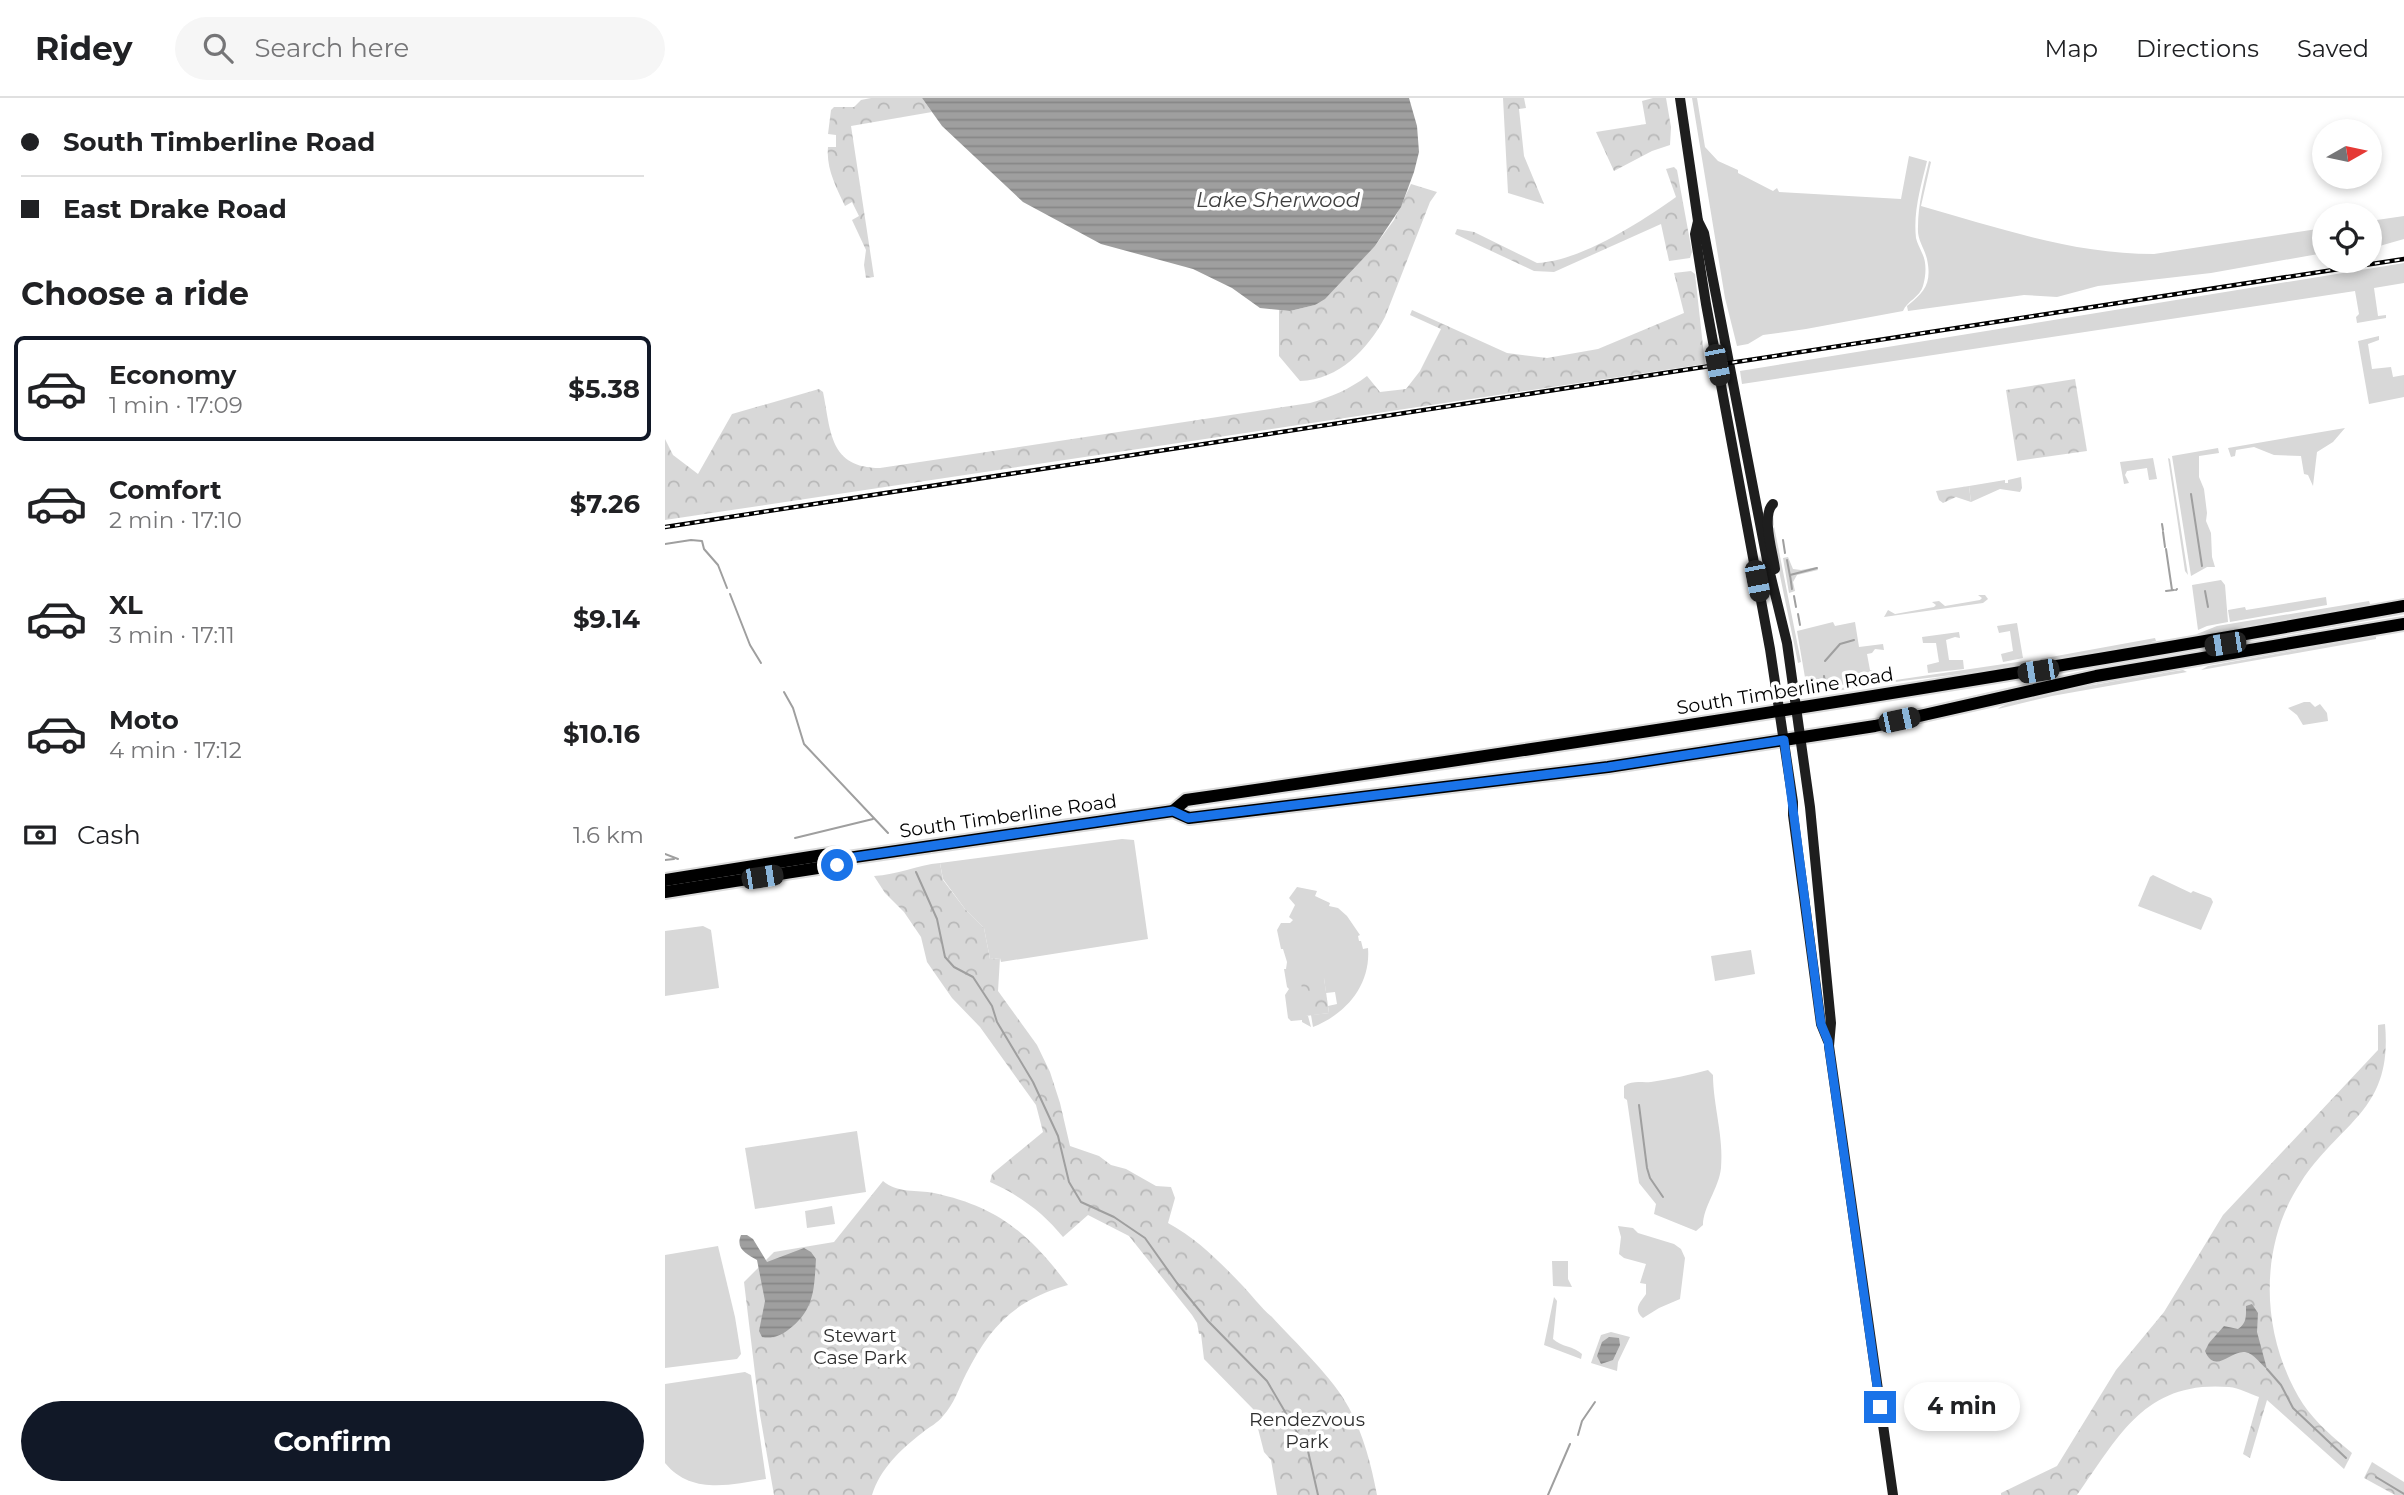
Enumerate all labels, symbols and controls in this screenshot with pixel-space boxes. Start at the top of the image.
search box [175,17,665,80]
text: Ridey [35,28,133,68]
icon: search [199,29,237,67]
text: Search here [255,32,409,64]
text: Map [2045,34,2098,63]
text: Directions [2136,34,2259,63]
text: Saved [2297,34,2369,63]
north arrow [2312,119,2382,189]
map controls [2312,119,2382,273]
text: South Timberline Road [63,126,375,158]
water label: Lake Sherwood [1196,187,1361,212]
text: East Drake Road [63,193,287,225]
button: locate [2312,203,2382,273]
text: Choose a ride [21,274,249,313]
car [1703,342,1732,388]
icon: car [25,357,88,420]
text: Economy [109,359,236,391]
text: $5.38 [568,373,640,405]
text: 1 min · 17:09 [109,391,243,419]
icon: car [25,472,88,535]
text: Comfort [109,474,221,506]
text: $7.26 [570,488,640,520]
text: 2 min · 17:10 [109,506,242,534]
car [1743,558,1772,604]
icon: car [25,587,88,650]
text: XL [109,589,143,621]
text: $9.14 [573,603,640,635]
text: 3 min · 17:11 [109,621,235,649]
car [2203,630,2248,658]
car [2016,657,2061,685]
street label: South Timberline Road [1675,663,1895,719]
icon: car [25,702,88,765]
text: Moto [109,704,179,736]
car [1877,705,1922,735]
text: $10.16 [563,718,640,750]
text: 4 min · 17:12 [109,736,242,764]
street label: South Timberline Road [898,789,1118,843]
icon: cash [21,816,59,854]
text: Cash [77,819,141,851]
text: 1.6 km [573,821,644,849]
route start [821,849,853,881]
car [740,863,785,891]
park label: Stewart Case Park [813,1324,907,1369]
callout: 4 min [1905,1382,2020,1432]
route end [1864,1391,1896,1423]
text: 4 min [1927,1392,1997,1420]
button: Confirm [21,1401,644,1481]
park label: Rendezvous Park [1249,1408,1365,1453]

